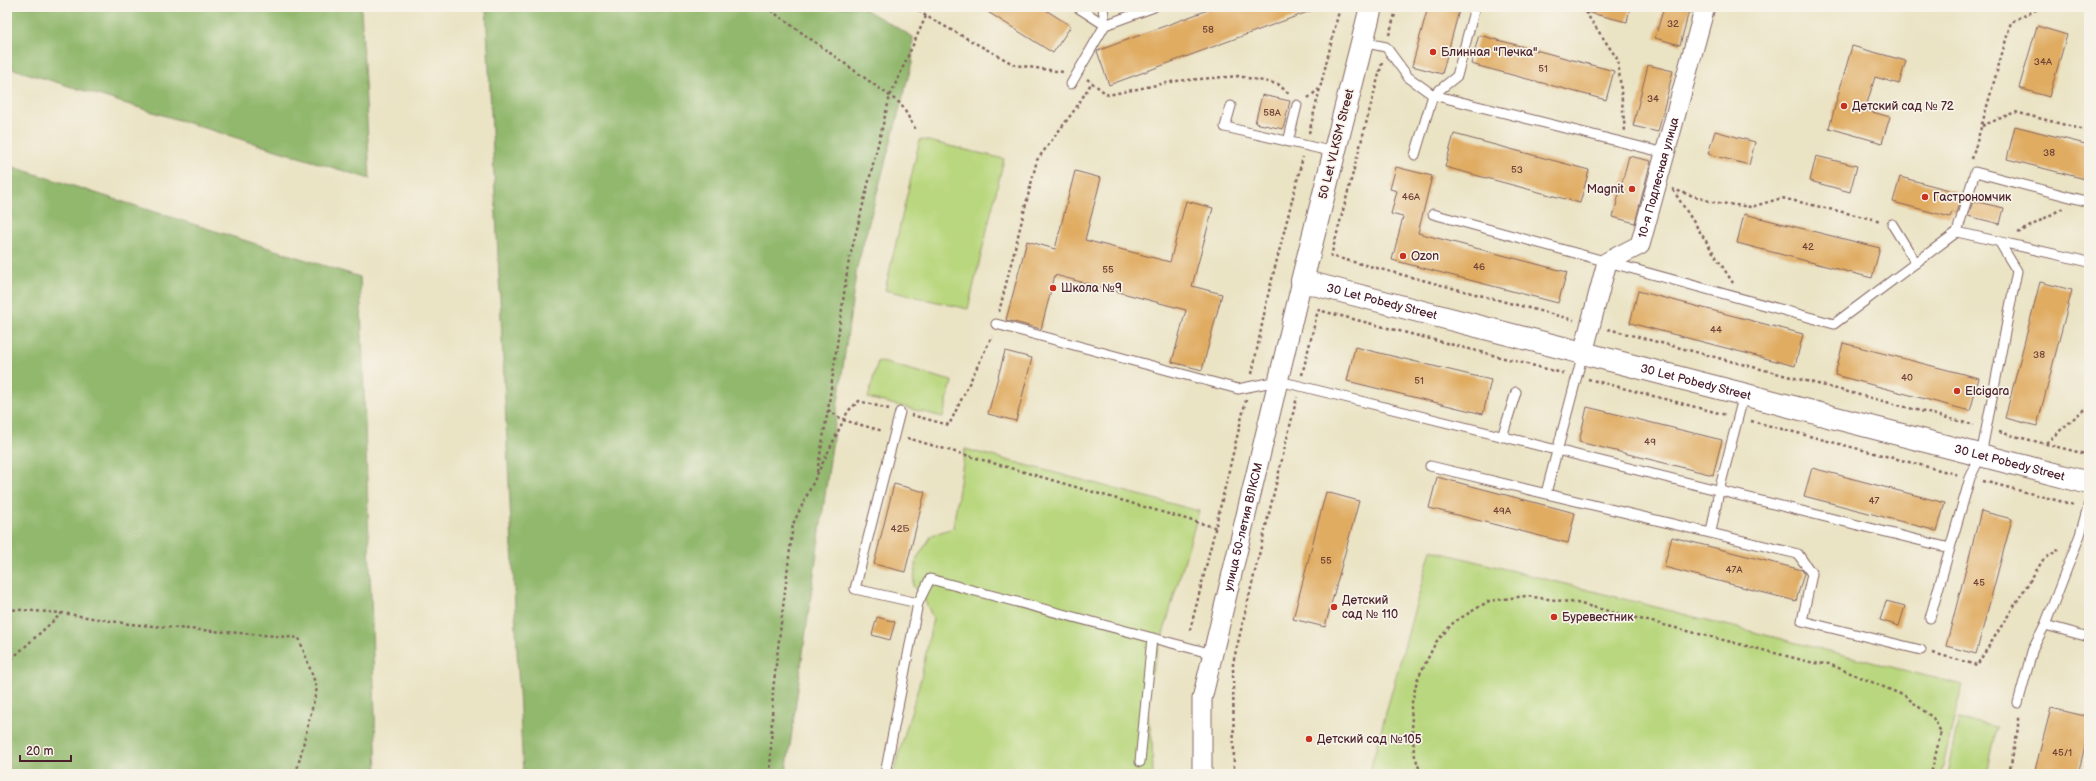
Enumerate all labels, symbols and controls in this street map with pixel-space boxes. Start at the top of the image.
house number: 32 [1667,18,1679,30]
house number: 58 [1202,24,1214,36]
place label: Блинная "Печка" [1441,45,1538,60]
marker: Блинная "Печка" [1428,47,1438,57]
house number: 34А [2034,56,2053,68]
house number: 51 [1538,63,1548,75]
street label: 50 Let VLKSM Street [1316,87,1358,201]
house number: 34 [1647,93,1659,105]
place label: Детский сад № 72 [1852,99,1954,114]
marker: Детский сад № 72 [1839,101,1849,111]
house number: 58А [1263,107,1282,119]
street label: 10-я Подлесная улица [1635,116,1683,240]
house number: 38 [2043,147,2055,159]
house number: 53 [1511,164,1523,176]
place label: Magnit [1587,182,1624,197]
marker: Magnit [1627,184,1637,194]
place label: Гастрономчик [1933,190,2012,205]
house number: 46А [1402,191,1421,203]
marker: Гастрономчик [1920,192,1930,202]
house number: 42 [1802,241,1814,253]
place label: Ozon [1411,249,1439,264]
marker: Ozon [1398,251,1408,261]
house number: 46 [1473,261,1485,273]
house number: 55 [1102,264,1114,276]
place label: Школа №9 [1061,281,1122,296]
street label: 30 Let Pobedy Street [1325,281,1439,323]
marker: Школа №9 [1048,283,1058,293]
house number: 44 [1710,324,1722,336]
house number: 38 [2033,349,2045,361]
street label: 30 Let Pobedy Street [1639,361,1753,404]
house number: 40 [1901,372,1913,384]
house number: 51 [1414,375,1424,387]
place label: Elcigara [1965,384,2010,399]
marker: Elcigara [1952,386,1962,396]
house number: 49 [1644,436,1656,448]
street label: 30 Let Pobedy Street [1952,442,2067,485]
street label: улица 50-летия ВЛКСМ [1221,461,1266,593]
house number: 47 [1868,495,1880,507]
house number: 49А [1493,505,1512,517]
house number: 42Б [891,523,910,535]
house number: 55 [1320,555,1332,567]
house number: 47А [1725,564,1743,576]
house number: 45 [1973,577,1985,589]
place label: Детский сад № 110 [1342,593,1398,622]
marker: Детский сад № 110 [1329,602,1339,612]
place label: Буревестник [1562,610,1634,625]
marker: Буревестник [1549,612,1559,622]
place label: Детский сад №105 [1317,732,1422,747]
marker: Детский сад №105 [1304,734,1314,744]
scale bar [20,737,71,763]
text: 20 m [26,744,53,759]
house number: 45/1 [2052,747,2072,759]

